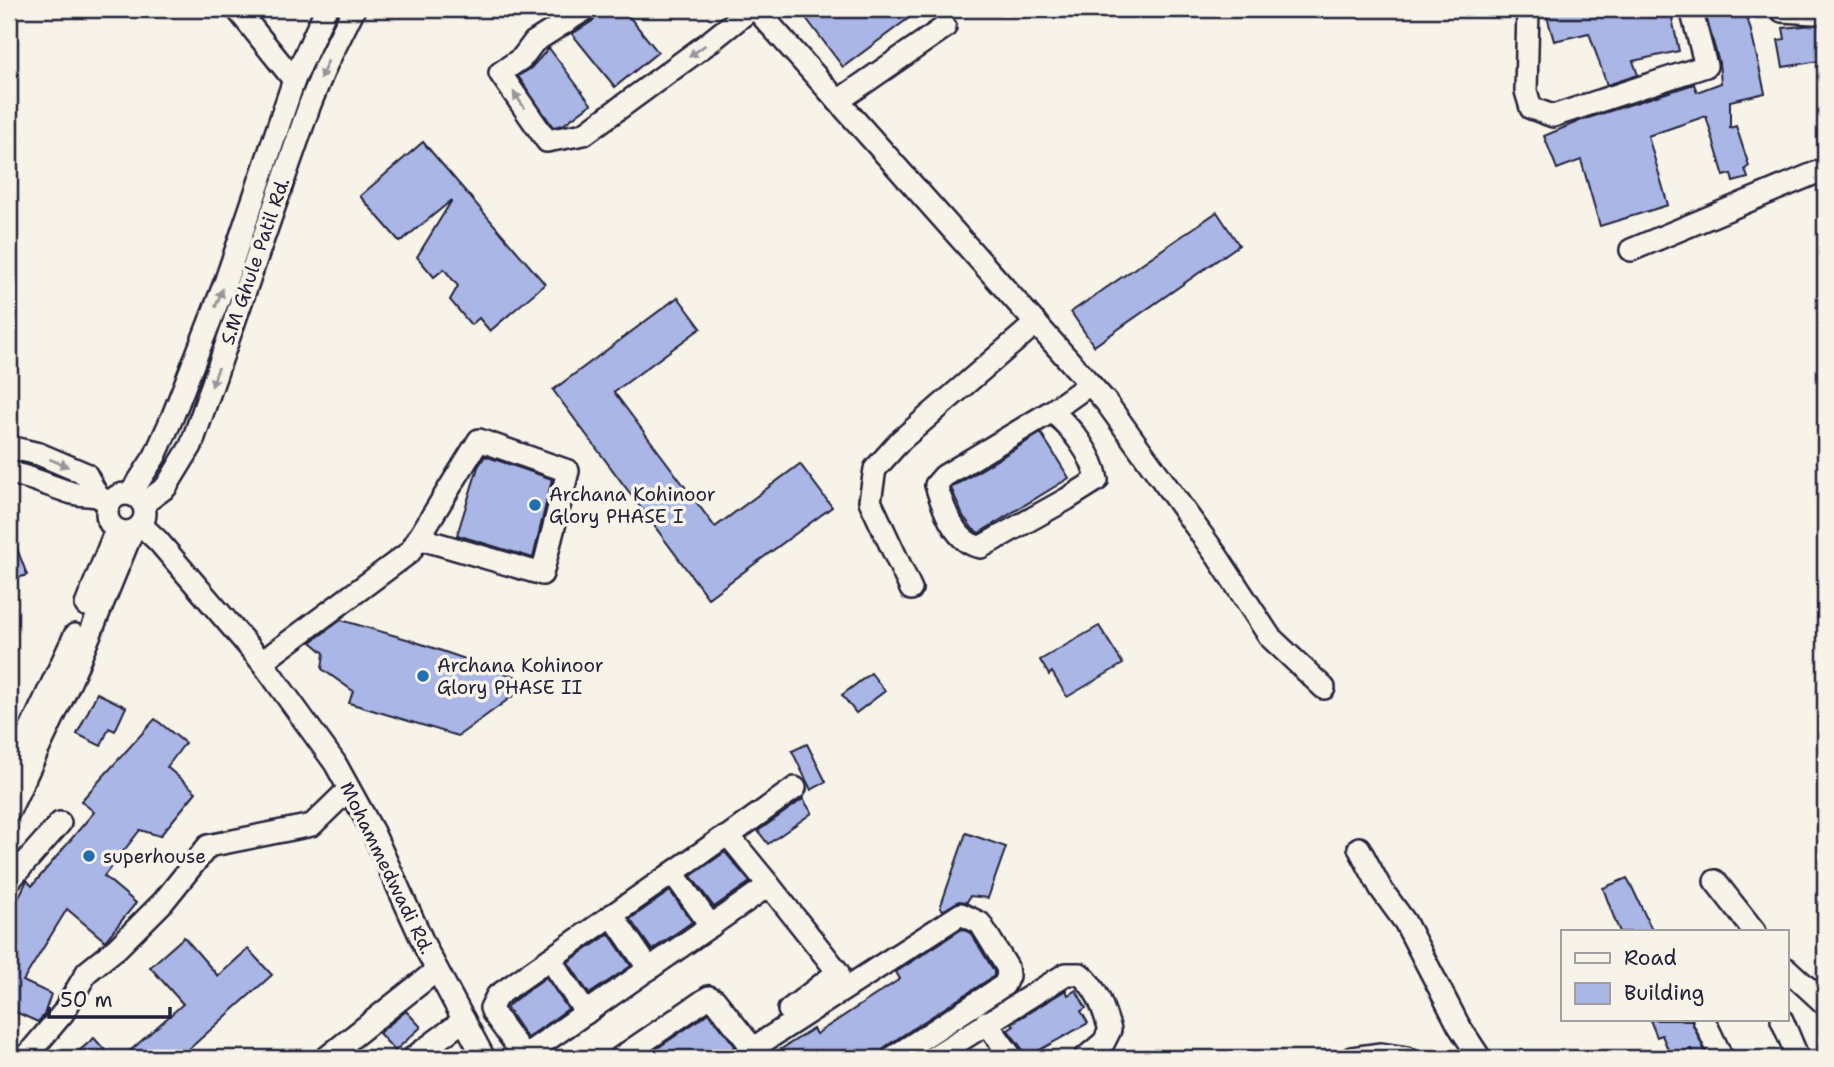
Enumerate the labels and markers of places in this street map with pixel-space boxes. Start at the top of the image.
place label: Archana Kohinoor Glory PHASE I [549,482,716,529]
marker: Archana Kohinoor Glory PHASE I [527,497,543,513]
place label: Archana Kohinoor Glory PHASE II [437,653,604,700]
marker: Archana Kohinoor Glory PHASE II [415,668,431,684]
place label: superhouse [103,844,206,869]
marker: superhouse [81,848,97,864]

